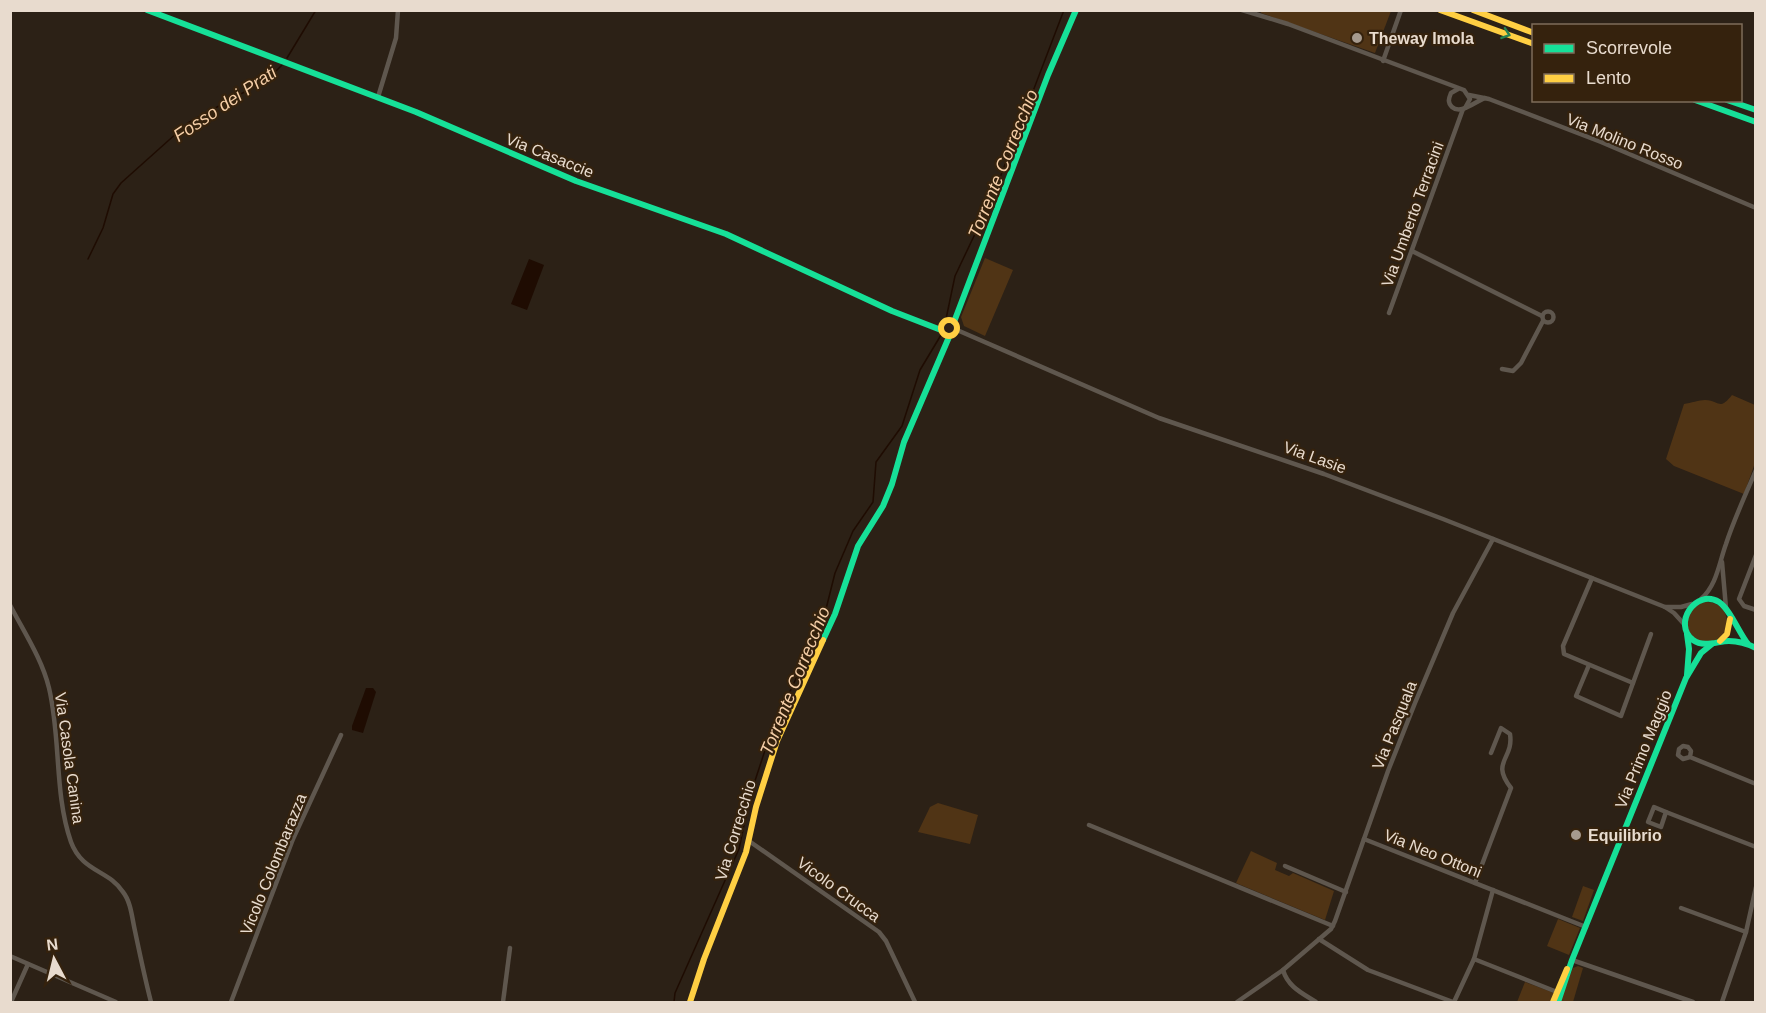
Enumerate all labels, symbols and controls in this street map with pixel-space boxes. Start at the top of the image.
legend [1532,24,1742,102]
one-way arrow [1500,27,1511,40]
place label: Theway Imola [1369,30,1474,47]
marker: Theway Imola [1350,31,1364,45]
text: Scorrevole [1586,38,1672,58]
water label: Fosso dei Prati [170,62,281,146]
text: Lento [1586,68,1631,88]
water label: Torrente Correcchio [964,87,1042,241]
street label: Via Molino Rosso [1564,110,1686,173]
street label: Via Casaccie [503,130,596,181]
street label: Via Umberto Terracini [1378,139,1447,289]
street label: Via Lasie [1281,438,1349,477]
water label: Torrente Correcchio [756,604,834,758]
street label: Via Pasquala [1369,678,1420,772]
street label: Via Primo Maggio [1612,688,1675,811]
street label: Via Casola Canina [52,691,87,825]
street label: Via Correcchio [712,778,759,883]
street label: Vicolo Colombarazza [237,791,310,937]
street label: Via Neo Ottoni [1382,826,1484,881]
place label: Equilibrio [1588,827,1662,844]
marker: Equilibrio [1569,828,1583,842]
street label: Vicolo Crucca [794,854,884,925]
north arrow [24,929,84,989]
text: N [45,935,59,954]

